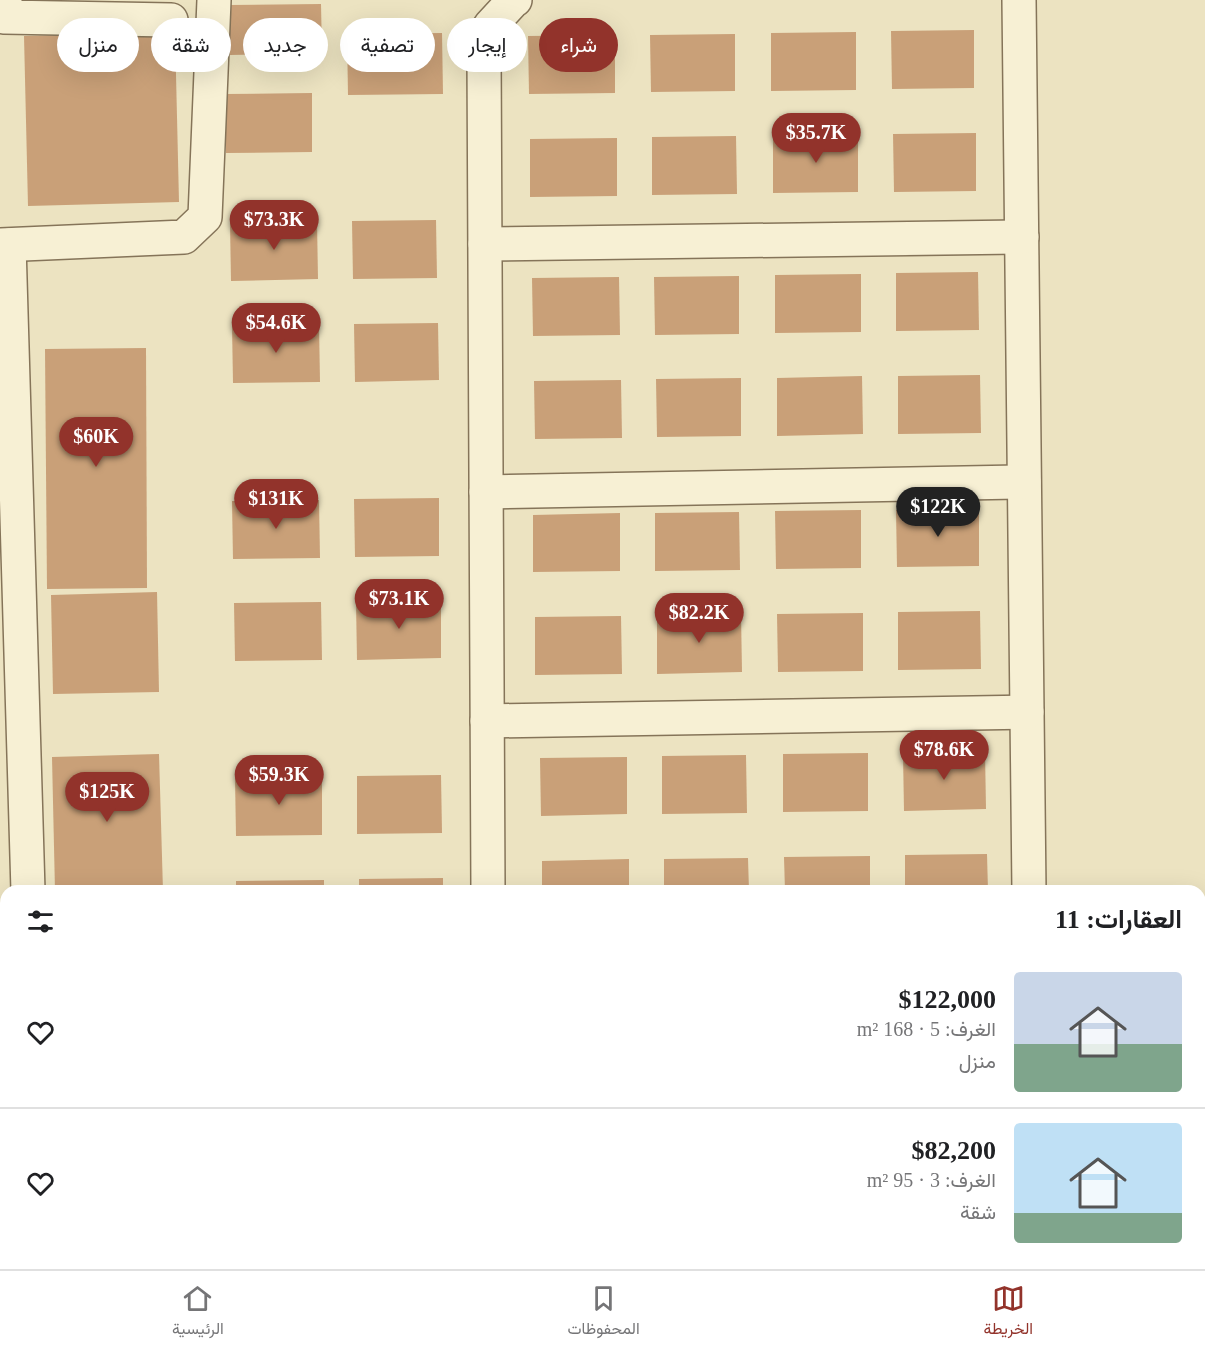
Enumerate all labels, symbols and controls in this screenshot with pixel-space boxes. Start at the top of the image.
chip: منزل [57,18,139,72]
chip: شقة [151,18,231,72]
chip: جديد [243,18,328,72]
chip: تصفية [340,18,435,72]
chip: إيجار [447,18,527,72]
chip: شراء [539,18,618,72]
pin: $35.7K [767,113,865,164]
text: $35.7K [786,121,846,143]
pin: $73.3K [225,200,323,251]
text: $73.3K [244,208,304,230]
pin: $54.6K [227,303,325,354]
text: $54.6K [246,311,306,333]
pin: $60K [60,417,132,468]
text: $60K [73,425,119,447]
pin: $131K [234,479,318,530]
text: $131K [248,487,304,509]
pin: $122K [896,487,980,538]
text: $122K [910,495,966,517]
pin: $73.1K [350,579,448,630]
text: $73.1K [369,587,429,609]
pin: $82.2K [650,593,748,644]
text: $82.2K [669,601,729,623]
pin: $78.6K [895,730,993,781]
text: $78.6K [914,738,974,760]
pin: $59.3K [230,755,328,806]
text: $59.3K [249,763,309,785]
pin: $125K [65,772,149,823]
text: $125K [79,780,135,802]
icon: filters [24,905,57,938]
text: العقارات: 11 [1055,905,1182,934]
text: $122,000 [899,985,996,1014]
icon: home [1062,996,1134,1068]
icon: heart [24,1016,57,1049]
text: الغرف: 5 · 168 m² [857,1018,996,1040]
text: منزل [959,1050,996,1072]
text: $82,200 [912,1136,996,1165]
icon: home [1062,1147,1134,1219]
icon: heart [24,1167,57,1200]
text: الغرف: 3 · 95 m² [867,1169,996,1191]
text: شقة [960,1201,996,1223]
tab: الرئيسية [172,1282,224,1343]
tab: المحفوظات [568,1282,640,1343]
tab: الخريطة [984,1282,1033,1343]

